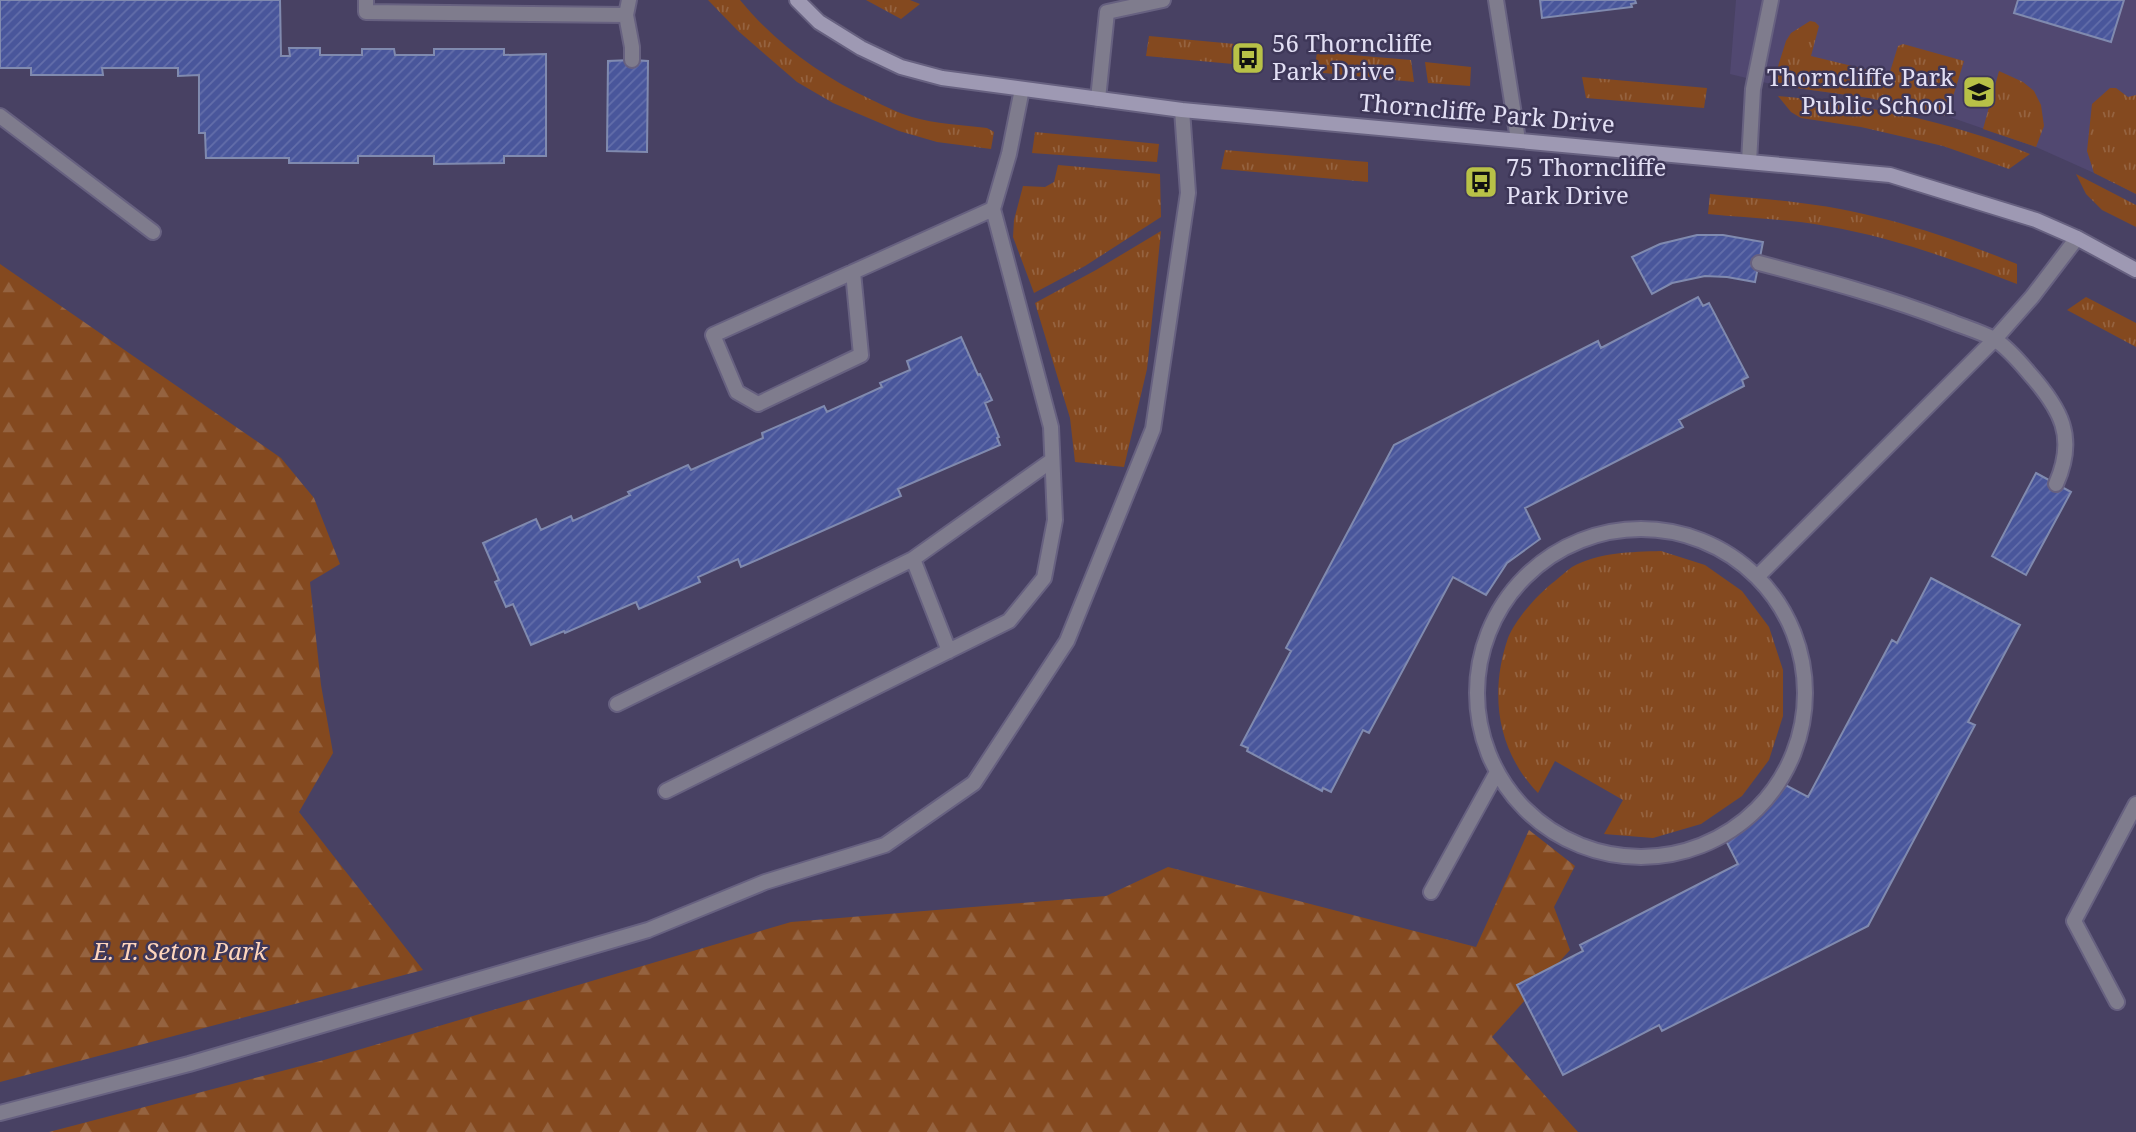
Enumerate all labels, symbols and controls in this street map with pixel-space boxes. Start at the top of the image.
place label: 56 Thorncliffe Park Drive [1272,26,1432,87]
bus stop icon: 56 Thorncliffe Park Drive [1229,39,1267,77]
place label: Thorncliffe Park Public School [1767,60,1955,121]
school or university icon: Thorncliffe Park Public School [1960,73,1998,111]
street label: Thorncliffe Park Drive [1358,85,1616,140]
place label: 75 Thorncliffe Park Drive [1506,150,1666,211]
bus stop icon: 75 Thorncliffe Park Drive [1462,163,1500,201]
park label: E. T. Seton Park [92,934,268,967]

